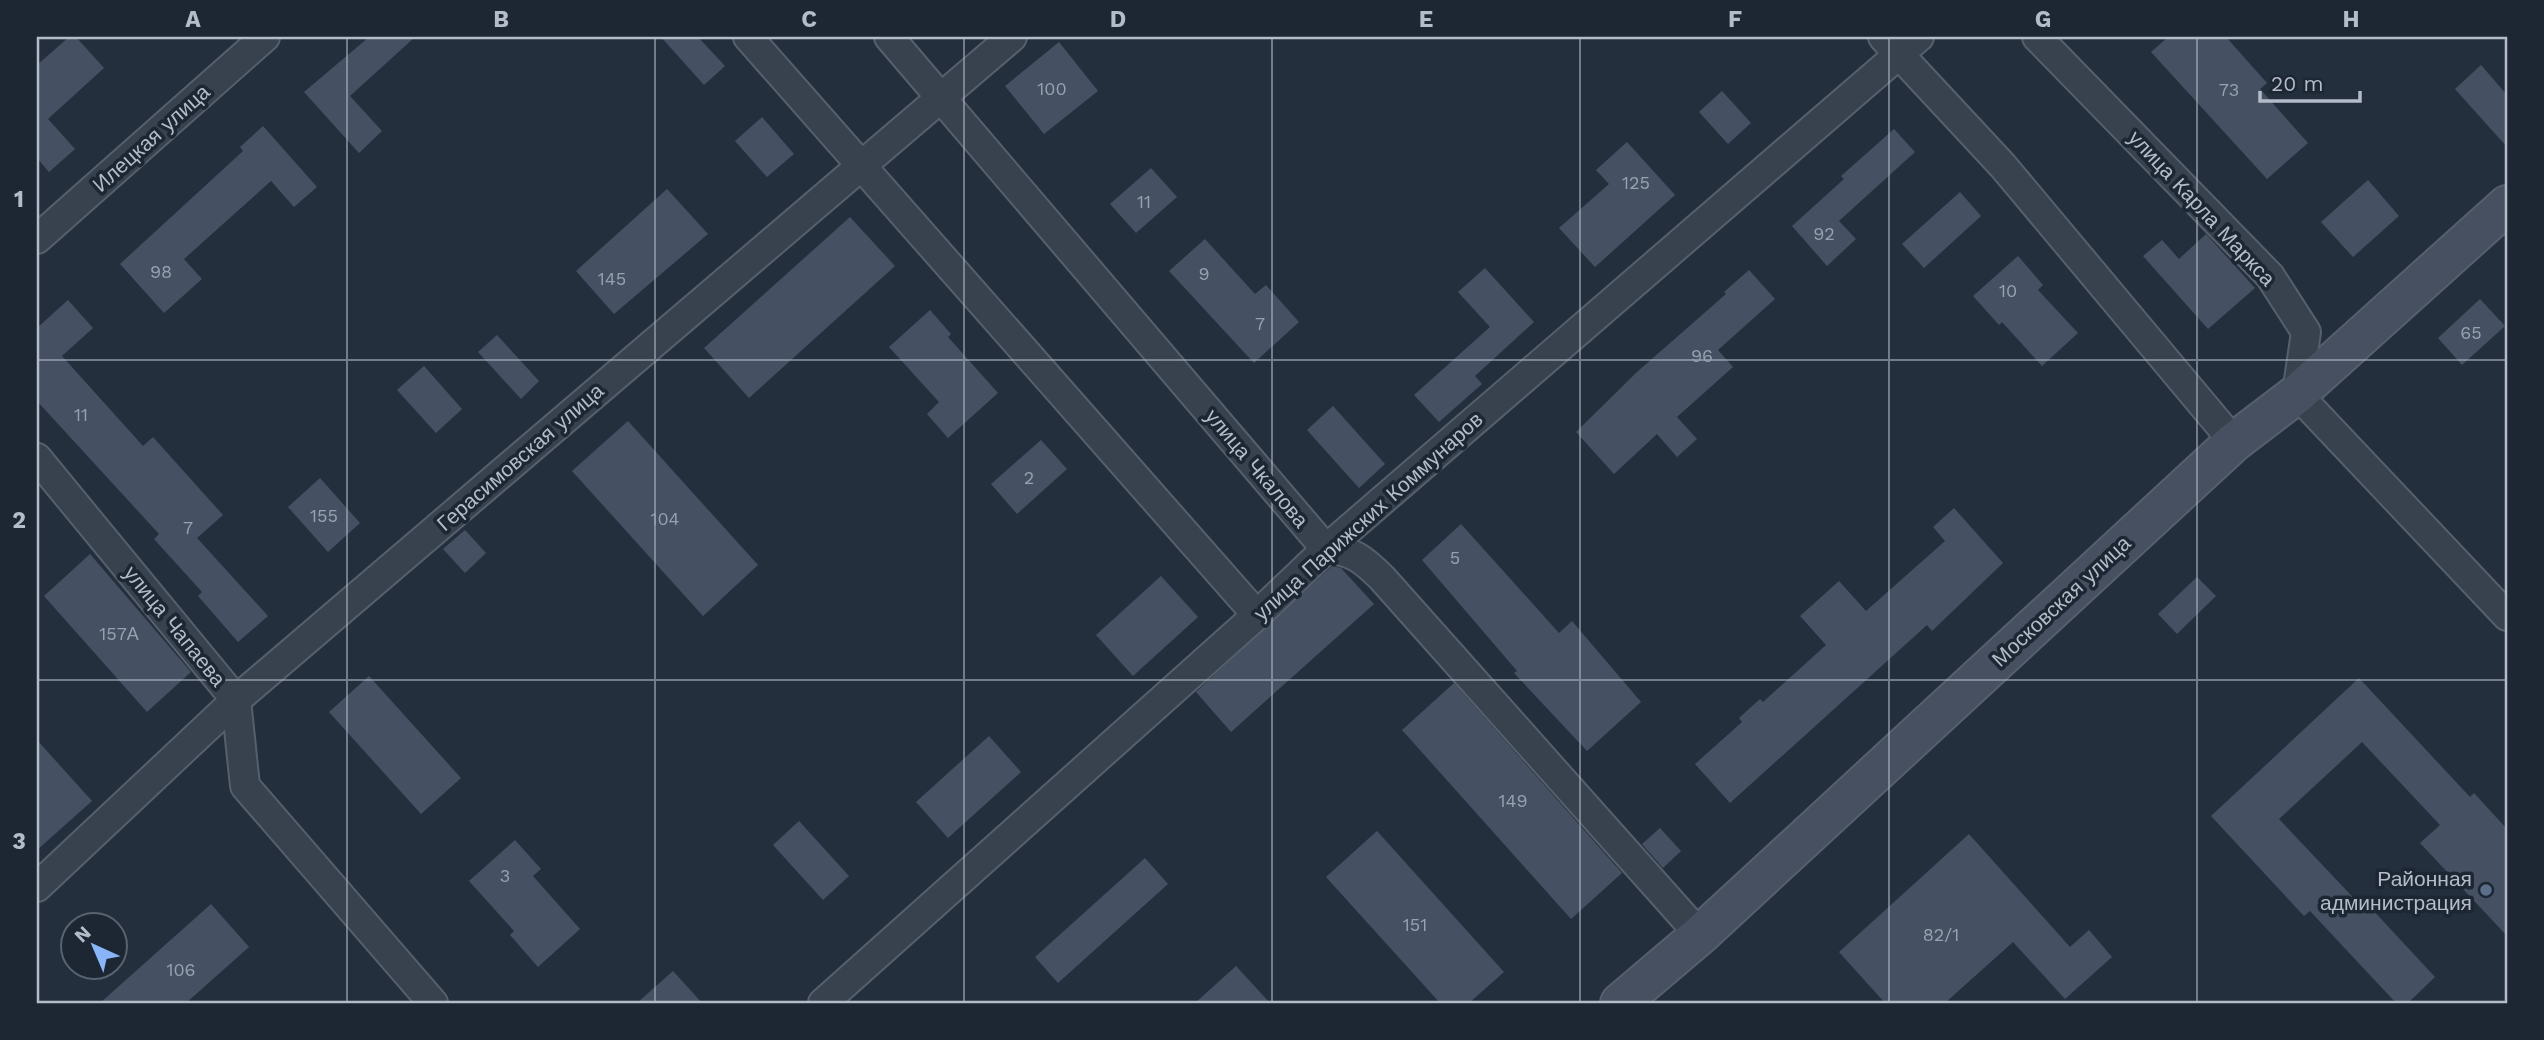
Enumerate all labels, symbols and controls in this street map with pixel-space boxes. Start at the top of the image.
text: A [185,6,201,33]
text: B [493,6,509,33]
text: C [801,6,817,33]
text: D [1110,6,1126,33]
text: E [1419,6,1433,33]
text: F [1728,6,1742,33]
text: G [2035,6,2051,33]
text: H [2342,6,2360,33]
scale bar [2260,60,2360,104]
text: 20 m [2271,71,2323,96]
house number: 100 [1037,78,1067,99]
street label: Илецкая улица [87,79,215,197]
house number: 73 [2219,79,2239,100]
street label: улица Карла Маркса [2123,125,2281,291]
house number: 125 [1622,172,1650,193]
text: 1 [14,186,24,213]
house number: 11 [1137,191,1151,212]
house number: 92 [1813,223,1835,244]
house number: 98 [150,261,172,282]
house number: 9 [1198,263,1210,284]
house number: 145 [598,268,626,289]
house number: 10 [1999,280,2017,301]
house number: 7 [1255,313,1265,334]
house number: 65 [2460,322,2482,343]
house number: 96 [1691,345,1713,366]
street label: Герасимовская улица [432,378,609,536]
house number: 11 [74,404,88,425]
street label: улица Чкалова [1200,404,1314,533]
street label: улица Парижских Коммунаров [1248,407,1488,625]
house number: 2 [1024,467,1034,488]
house number: 155 [310,505,338,526]
text: 2 [12,507,26,534]
house number: 104 [650,508,680,529]
house number: 7 [183,517,193,538]
street label: Московская улица [1987,530,2136,672]
house number: 5 [1450,547,1460,568]
street label: улица Чапаева [119,561,231,692]
house number: 157А [99,623,139,644]
house number: 149 [1498,790,1528,811]
text: 3 [12,828,26,855]
house number: 3 [500,865,510,886]
place label: Районная администрация [2320,866,2472,915]
marker: Районная администрация [2478,882,2494,898]
north arrow [60,911,130,981]
house number: 151 [1403,914,1427,935]
text: N [69,921,96,947]
house number: 82/1 [1923,924,1959,945]
house number: 106 [166,959,196,980]

